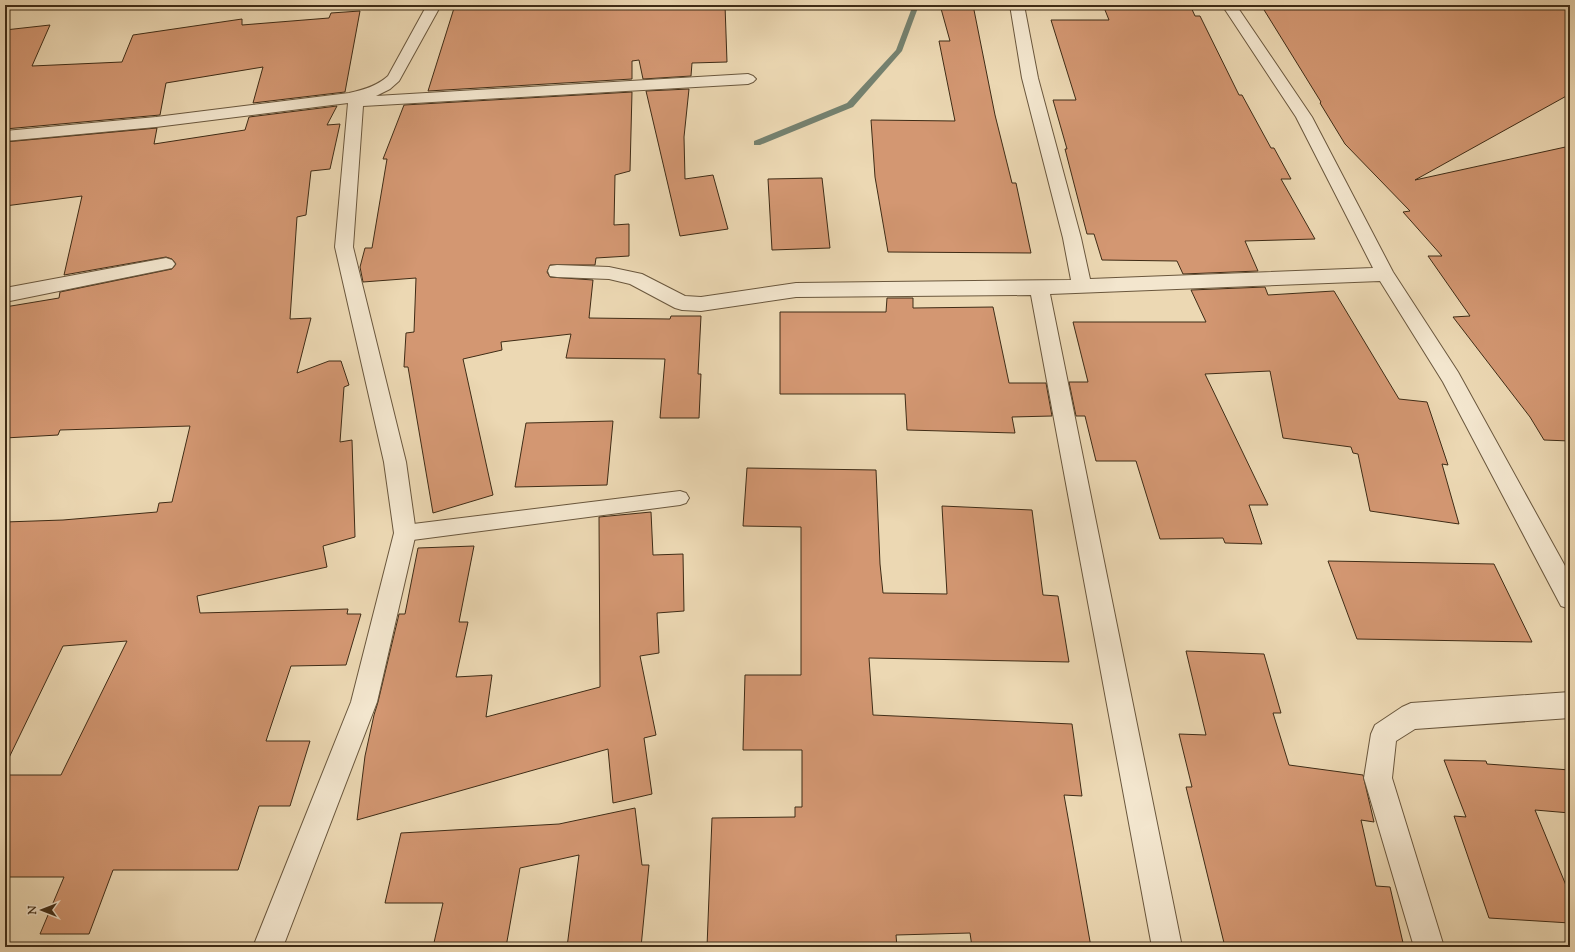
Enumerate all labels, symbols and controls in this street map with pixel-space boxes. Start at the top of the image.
north arrow [22,890,62,930]
text: N [25,905,41,915]

